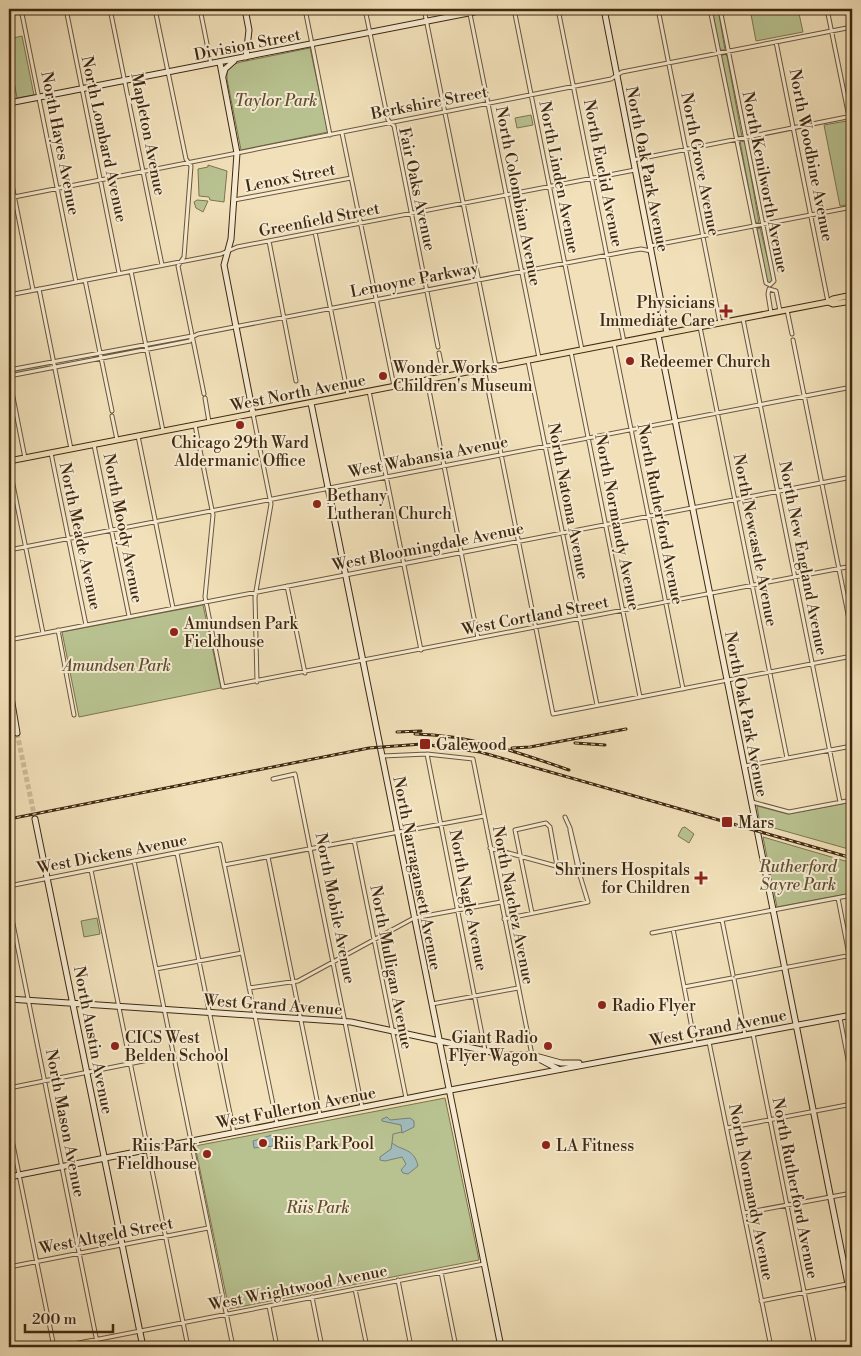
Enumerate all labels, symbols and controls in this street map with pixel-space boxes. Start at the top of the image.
street label: Division Street [192,25,303,65]
street label: North Lombard Avenue [77,54,131,224]
street label: North Woodbine Avenue [784,67,838,243]
street label: North Hayes Avenue [36,70,84,217]
street label: Mapleton Avenue [126,71,170,197]
street label: Berkshire Street [368,82,490,124]
street label: North Oak Park Avenue [621,85,673,254]
street label: North Kenilworth Avenue [738,90,792,275]
park label: Taylor Park [235,91,317,111]
street label: North Grove Avenue [676,91,724,238]
street label: North Euclid Avenue [579,98,627,249]
street label: North Linden Avenue [534,99,584,255]
street label: North Colombian Avenue [491,105,545,288]
street label: Fair Oaks Avenue [394,126,440,253]
street label: Lenox Street [243,159,337,197]
street label: Greenfield Street [257,198,382,242]
street label: Lemoyne Parkway [348,258,480,302]
place label: Physicians Immediate Care [599,293,715,331]
marker: Physicians Immediate Care [719,304,733,318]
place label: Redeemer Church [640,352,771,372]
marker: Redeemer Church [624,355,636,367]
place label: Wonder Works Children's Museum [392,358,532,396]
street label: West North Avenue [228,370,367,416]
marker: Wonder Works Children's Museum [377,370,389,382]
marker: Chicago 29th Ward Aldermanic Office [234,419,246,431]
street label: North Natoma Avenue [543,421,593,581]
street label: North Rutherford Avenue [633,422,687,606]
street label: West Wabansia Avenue [346,432,510,482]
street label: North Normandy Avenue [590,432,644,612]
place label: Chicago 29th Ward Aldermanic Office [171,433,309,471]
street label: North Moody Avenue [99,452,147,605]
street label: North Newcastle Avenue [728,452,782,628]
street label: North New England Avenue [774,460,832,657]
street label: North Meade Avenue [55,461,105,612]
place label: Bethany Lutheran Church [326,486,452,524]
marker: Bethany Lutheran Church [311,498,323,510]
street label: West Bloomingdale Avenue [330,519,526,576]
street label: West Cortland Street [459,592,611,640]
place label: Amundsen Park Fieldhouse [183,614,300,652]
marker: Amundsen Park Fieldhouse [168,626,180,638]
street label: North Oak Park Avenue [720,630,772,799]
park label: Amundsen Park [61,656,171,676]
place label: Galewood [436,735,507,755]
marker: Galewood [418,737,432,751]
street label: North Narragansett Avenue [388,775,446,972]
place label: Mars [738,813,774,833]
marker: Mars [720,815,734,829]
street label: North Natchez Avenue [488,824,538,986]
street label: North Nagle Avenue [444,828,492,973]
street label: West Dickens Avenue [35,830,189,879]
street label: North Mobile Avenue [311,831,359,985]
park label: Rutherford Sayre Park [758,857,838,895]
place label: Shriners Hospitals for Children [555,860,690,898]
marker: Shriners Hospitals for Children [694,871,708,885]
street label: North Mulligan Avenue [365,883,417,1051]
street label: North Austin Avenue [69,964,117,1116]
street label: West Grand Avenue [202,990,343,1020]
place label: Radio Flyer [612,996,696,1016]
marker: Radio Flyer [596,999,608,1011]
street label: West Grand Avenue [647,1005,788,1051]
place label: CICS West Belden School [124,1028,229,1066]
place label: Giant Radio Flyer Wagon [448,1028,538,1066]
marker: CICS West Belden School [109,1040,121,1052]
marker: Giant Radio Flyer Wagon [542,1040,554,1052]
street label: North Mason Avenue [41,1047,89,1199]
street label: West Fullerton Avenue [214,1083,378,1133]
street label: North Rutherford Avenue [768,1096,822,1280]
street label: North Normandy Avenue [724,1102,778,1282]
place label: Riis Park Pool [273,1134,374,1154]
place label: Riis Park Fieldhouse [117,1136,199,1174]
place label: LA Fitness [556,1136,634,1156]
marker: Riis Park Pool [257,1137,269,1149]
marker: LA Fitness [540,1139,552,1151]
marker: Riis Park Fieldhouse [201,1148,213,1160]
park label: Riis Park [285,1198,350,1218]
street label: West Altgeld Street [37,1213,175,1259]
street label: West Wrightwood Avenue [206,1261,389,1315]
scale bar [25,1301,112,1333]
text: 200 m [32,1310,77,1329]

